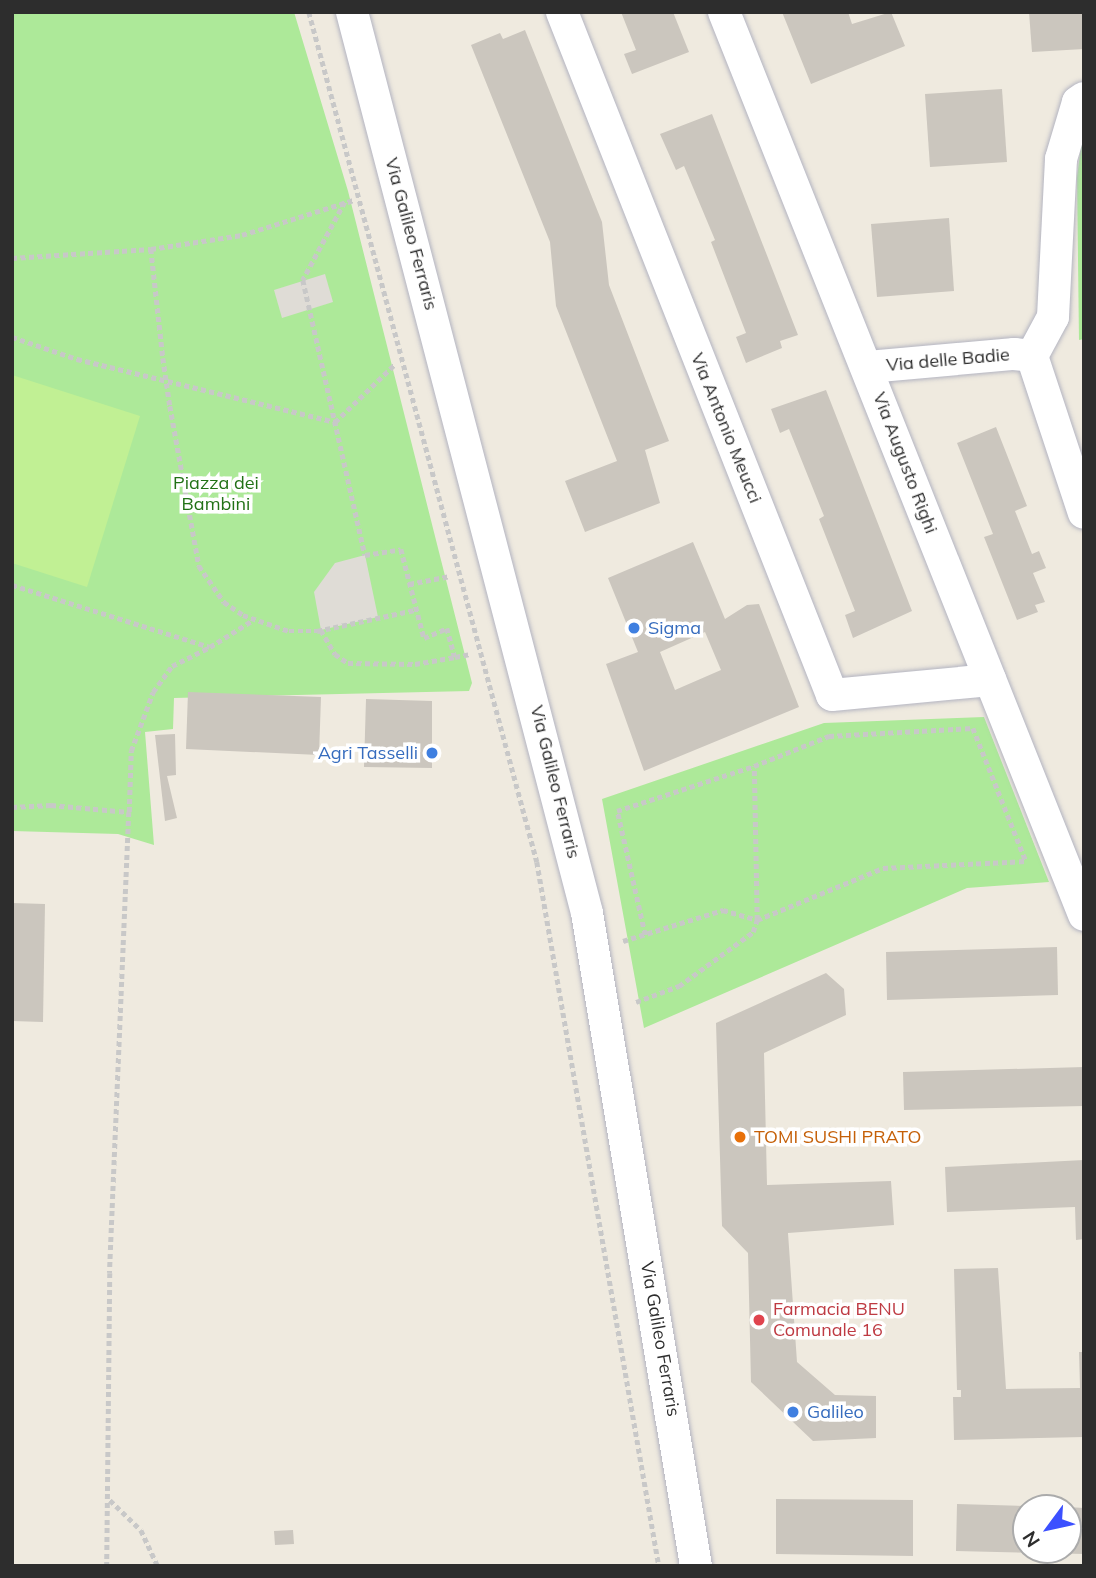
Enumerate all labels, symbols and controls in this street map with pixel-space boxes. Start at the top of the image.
street label: Via Galileo Ferraris [380,155,442,313]
street label: Via delle Badie [885,344,1011,376]
street label: Via Antonio Meucci [686,350,766,506]
street label: Via Augusto Righi [868,389,942,537]
park label: Piazza dei Bambini [173,473,259,516]
place label: Sigma [648,617,701,639]
marker: Sigma [626,620,642,636]
street label: Via Galileo Ferraris [526,703,584,861]
place label: Agri Tasselli [318,742,418,764]
marker: Agri Tasselli [424,745,440,761]
place label: TOMI SUSHI PRATO [754,1126,921,1148]
marker: TOMI SUSHI PRATO [732,1129,748,1145]
street label: Via Galileo Ferraris [636,1260,684,1418]
place label: Farmacia BENU Comunale 16 [773,1299,905,1342]
marker: Farmacia BENU Comunale 16 [751,1312,767,1328]
place label: Galileo [807,1401,864,1423]
marker: Galileo [785,1404,801,1420]
north arrow [1012,1494,1082,1564]
text: N [1017,1527,1045,1552]

